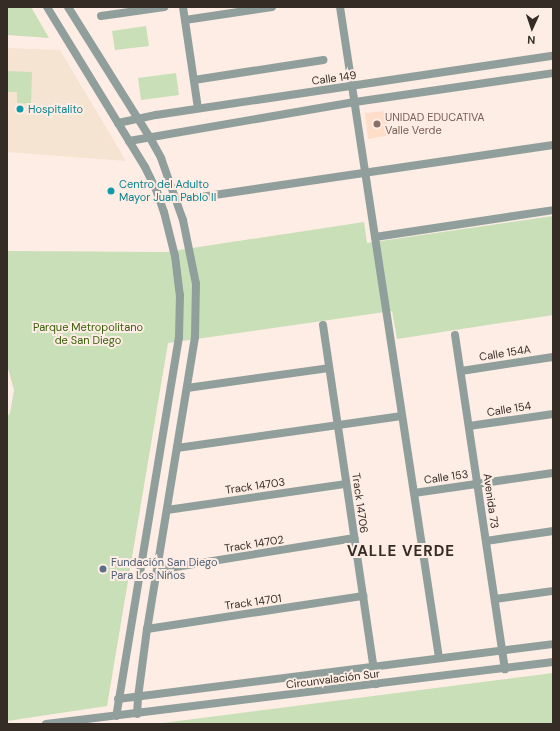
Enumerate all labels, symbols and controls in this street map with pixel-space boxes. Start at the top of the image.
north arrow [512,8,552,48]
text: N [527,33,536,47]
street label: Calle 149 [311,68,357,88]
place label: Hospitalito [28,102,83,116]
marker: Hospitalito [15,104,25,114]
place label: UNIDAD EDUCATIVA Valle Verde [385,111,485,137]
marker: UNIDAD EDUCATIVA Valle Verde [372,119,382,129]
place label: Centro del Adulto Mayor Juan Pablo II [119,178,216,204]
marker: Centro del Adulto Mayor Juan Pablo II [106,186,116,196]
park label: Parque Metropolitano de San Diego [33,321,143,347]
street label: Calle 154A [478,342,532,364]
street label: Calle 154 [486,399,532,419]
street label: Calle 153 [423,467,469,487]
street label: Track 14706 [349,472,371,534]
street label: Avenida 73 [481,473,501,529]
street label: Track 14703 [224,475,286,497]
street label: Track 14702 [223,533,285,555]
district label: VALLE VERDE [347,543,455,561]
place label: Fundación San Diego Para Los Niños [111,556,218,582]
marker: Fundación San Diego Para Los Niños [98,564,108,574]
street label: Track 14701 [224,591,282,613]
street label: Circunvalación Sur [285,667,381,691]

